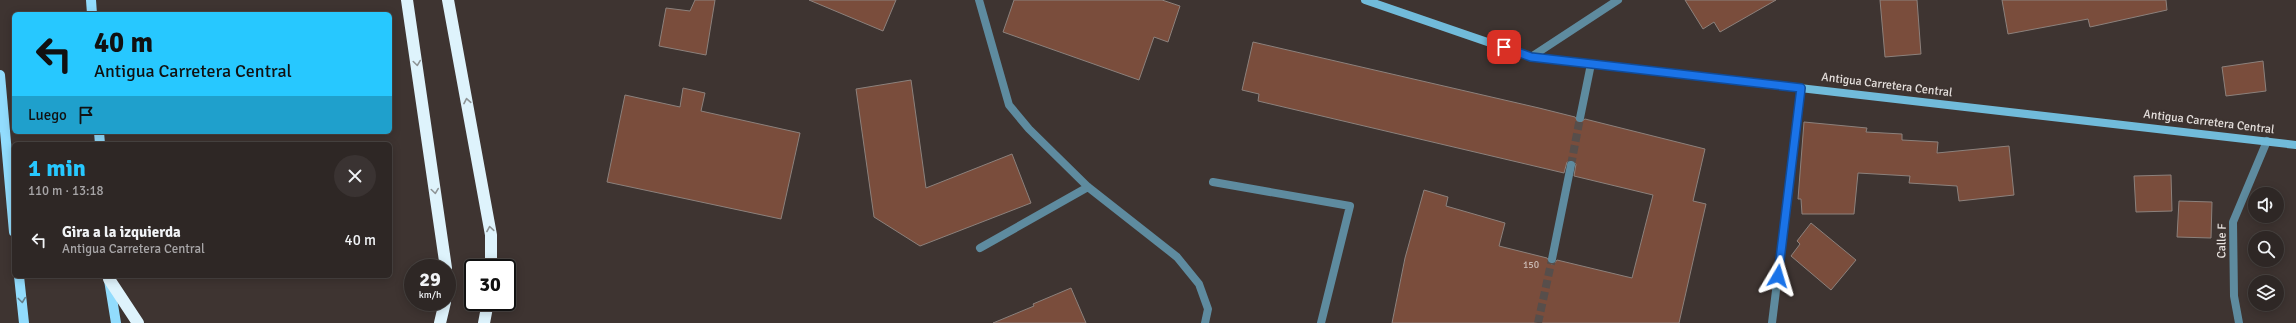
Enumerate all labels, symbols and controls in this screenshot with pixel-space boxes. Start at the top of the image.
text: 40 m [94,26,153,60]
icon: left [28,28,80,80]
pin [1487,30,1521,64]
icon: arrive [1493,36,1515,58]
one-way arrow [412,59,421,66]
text: Antigua Carretera Central [94,60,292,82]
street label: Antigua Carretera Central [1821,70,1954,101]
one-way arrow [463,98,472,104]
icon: arrive [75,104,97,126]
text: Luego [28,106,67,124]
street label: Antigua Carretera Central [2143,107,2276,138]
text: 1 min [28,153,86,183]
button: close [334,155,376,197]
text: 110 m · 13:18 [28,183,104,199]
map controls [2248,187,2284,311]
button: sound [2248,187,2284,223]
one-way arrow [430,188,439,194]
text: Gira a la izquierda [62,223,181,241]
street label: Calle F [2214,223,2230,259]
one-way arrow [486,226,495,232]
icon: left [28,229,50,251]
text: 40 m [345,231,376,249]
button: search [2248,231,2284,267]
text: Antigua Carretera Central [62,241,205,257]
position arrow [1757,255,1799,297]
speed limit sign: 30 [464,259,516,311]
house number: 150 [1523,259,1539,271]
text: 29 [419,267,441,292]
button: layers [2248,275,2284,311]
text: km/h [419,289,441,301]
one-way arrow [17,296,26,303]

